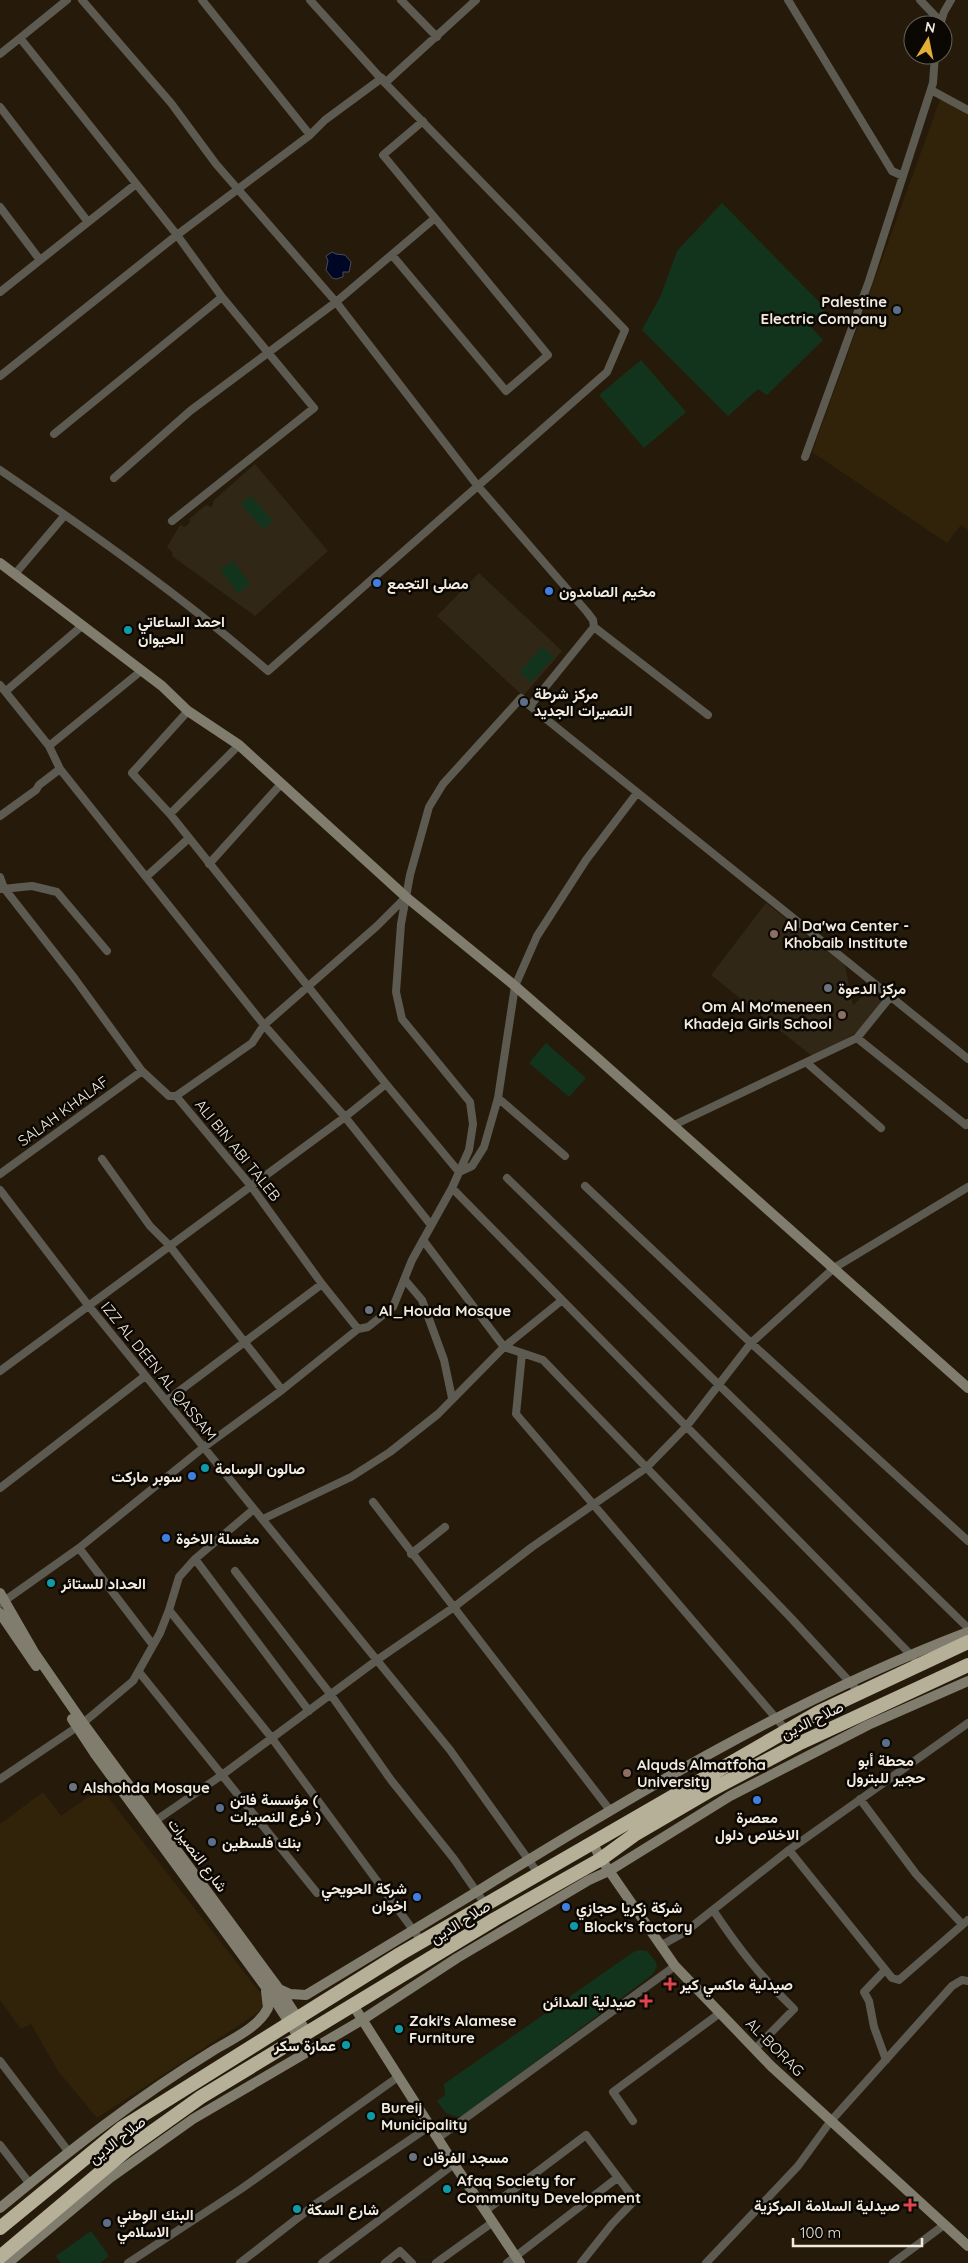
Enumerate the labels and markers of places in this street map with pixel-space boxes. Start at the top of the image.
place label: Palestine Electric Company [761,292,887,328]
marker: Palestine Electric Company [891,304,903,316]
place label: مصلى التجمع [387,574,469,594]
marker: مصلى التجمع [371,577,383,589]
place label: مخيم الصامدون [559,582,656,602]
marker: مخيم الصامدون [543,585,555,597]
place label: احمد الساعاتي الحيوان [138,612,225,648]
marker: احمد الساعاتي الحيوان [122,624,134,636]
place label: مركز شرطة النصيرات الجديد [534,684,632,720]
marker: مركز شرطة النصيرات الجديد [518,696,530,708]
place label: Al Da'wa Center - Khobaib Institute [784,916,909,952]
marker: Al Da'wa Center - Khobaib Institute [768,928,780,940]
place label: مركز الدعوة [838,979,906,998]
marker: مركز الدعوة [822,982,834,994]
place label: Om Al Mo'meneen Khadeja Girls School [684,997,832,1033]
marker: Om Al Mo'meneen Khadeja Girls School [836,1009,848,1021]
place label: Al_Houda Mosque [379,1301,511,1320]
marker: Al_Houda Mosque [363,1304,375,1316]
place label: صالون الوسامة [215,1459,305,1478]
marker: صالون الوسامة [199,1462,211,1474]
place label: سوبر ماركت [111,1467,182,1486]
marker: سوبر ماركت [186,1470,198,1482]
place label: مغسلة الاخوة [176,1529,259,1548]
marker: مغسلة الاخوة [160,1532,172,1544]
place label: الحداد للستائر [60,1574,146,1593]
marker: الحداد للستائر [45,1577,57,1589]
marker: محطة أبو حجير للبترول [880,1737,892,1749]
place label: محطة أبو حجير للبترول [846,1751,926,1787]
place label: Alquds Almatfoha University [637,1755,766,1791]
marker: Alquds Almatfoha University [621,1767,633,1779]
place label: Alshohda Mosque [83,1778,210,1797]
marker: Alshohda Mosque [67,1781,79,1793]
place label: مؤسسة فاتن ( فرع النصيرات ) [230,1790,321,1827]
marker: معصرة الاخلاص دلول [751,1794,763,1806]
marker: مؤسسة فاتن ( فرع النصيرات ) [214,1802,226,1814]
place label: معصرة الاخلاص دلول [715,1808,799,1844]
place label: بنك فلسطين [222,1833,301,1852]
marker: بنك فلسطين [206,1836,218,1848]
place label: شركة الحويحي اخوان [321,1879,407,1915]
marker: شركة الحويحي اخوان [411,1891,423,1903]
place label: شركة زكريا حجازي [576,1898,682,1921]
marker: شركة زكريا حجازي [560,1901,572,1913]
place label: Block's factory [584,1917,693,1936]
marker: Block's factory [568,1920,580,1932]
place label: صيدلية ماكسي كير [679,1975,793,1998]
marker: صيدلية ماكسي كير [664,1978,676,1990]
place label: صيدلية المدائن [543,1992,636,2011]
marker: صيدلية المدائن [640,1995,652,2007]
place label: Zaki's Alamese Furniture [409,2011,517,2047]
marker: Zaki's Alamese Furniture [393,2023,405,2035]
place label: عمارة سكر [273,2036,336,2055]
marker: عمارة سكر [340,2039,352,2051]
place label: Bureij Municipality [381,2098,467,2134]
marker: Bureij Municipality [365,2110,377,2122]
place label: مسجد الفرقان [423,2148,509,2167]
marker: مسجد الفرقان [407,2151,419,2163]
place label: Afaq Society for Community Development [457,2171,641,2207]
marker: Afaq Society for Community Development [441,2183,453,2195]
place label: صيدلية السلامة المركزية [754,2196,900,2215]
marker: صيدلية السلامة المركزية [904,2199,916,2211]
place label: شارع السكة [307,2200,379,2220]
marker: شارع السكة [291,2203,303,2215]
place label: البنك الوطني الاسلامي [117,2205,194,2245]
marker: البنك الوطني الاسلامي [101,2217,113,2229]

